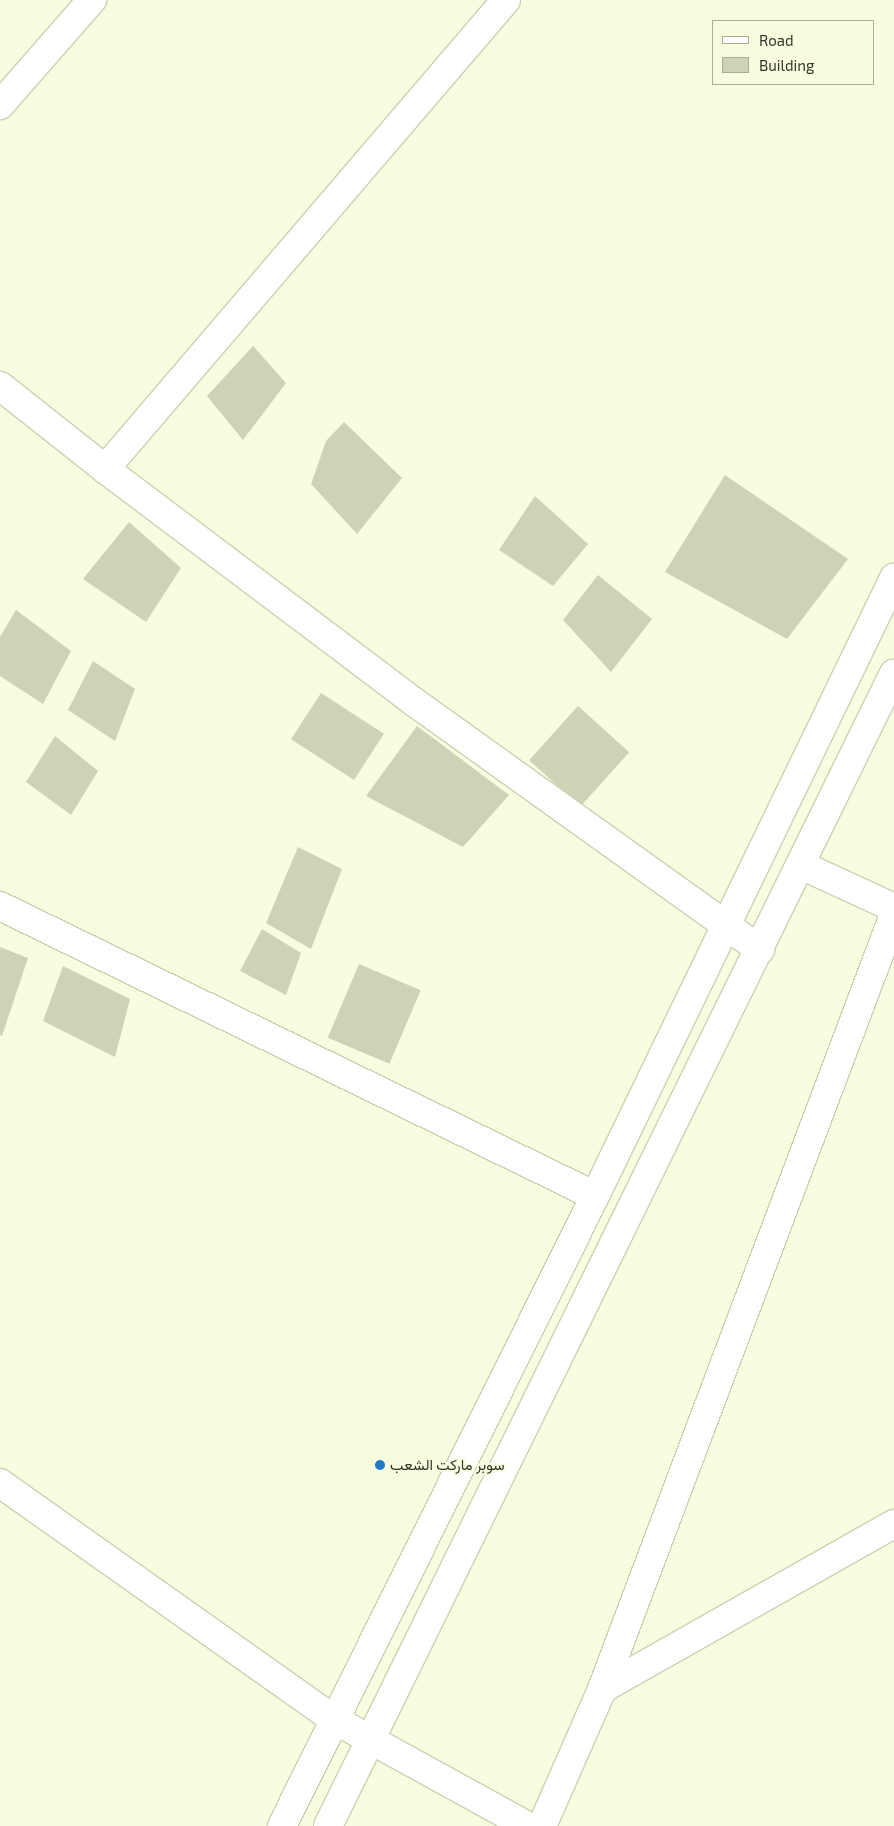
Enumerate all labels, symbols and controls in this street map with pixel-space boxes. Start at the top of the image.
legend [712,20,874,85]
text: Road [759,31,794,49]
text: Building [759,56,814,74]
place label: سوبر ماركت الشعب [390,1456,505,1474]
marker: سوبر ماركت الشعب [374,1459,386,1471]

